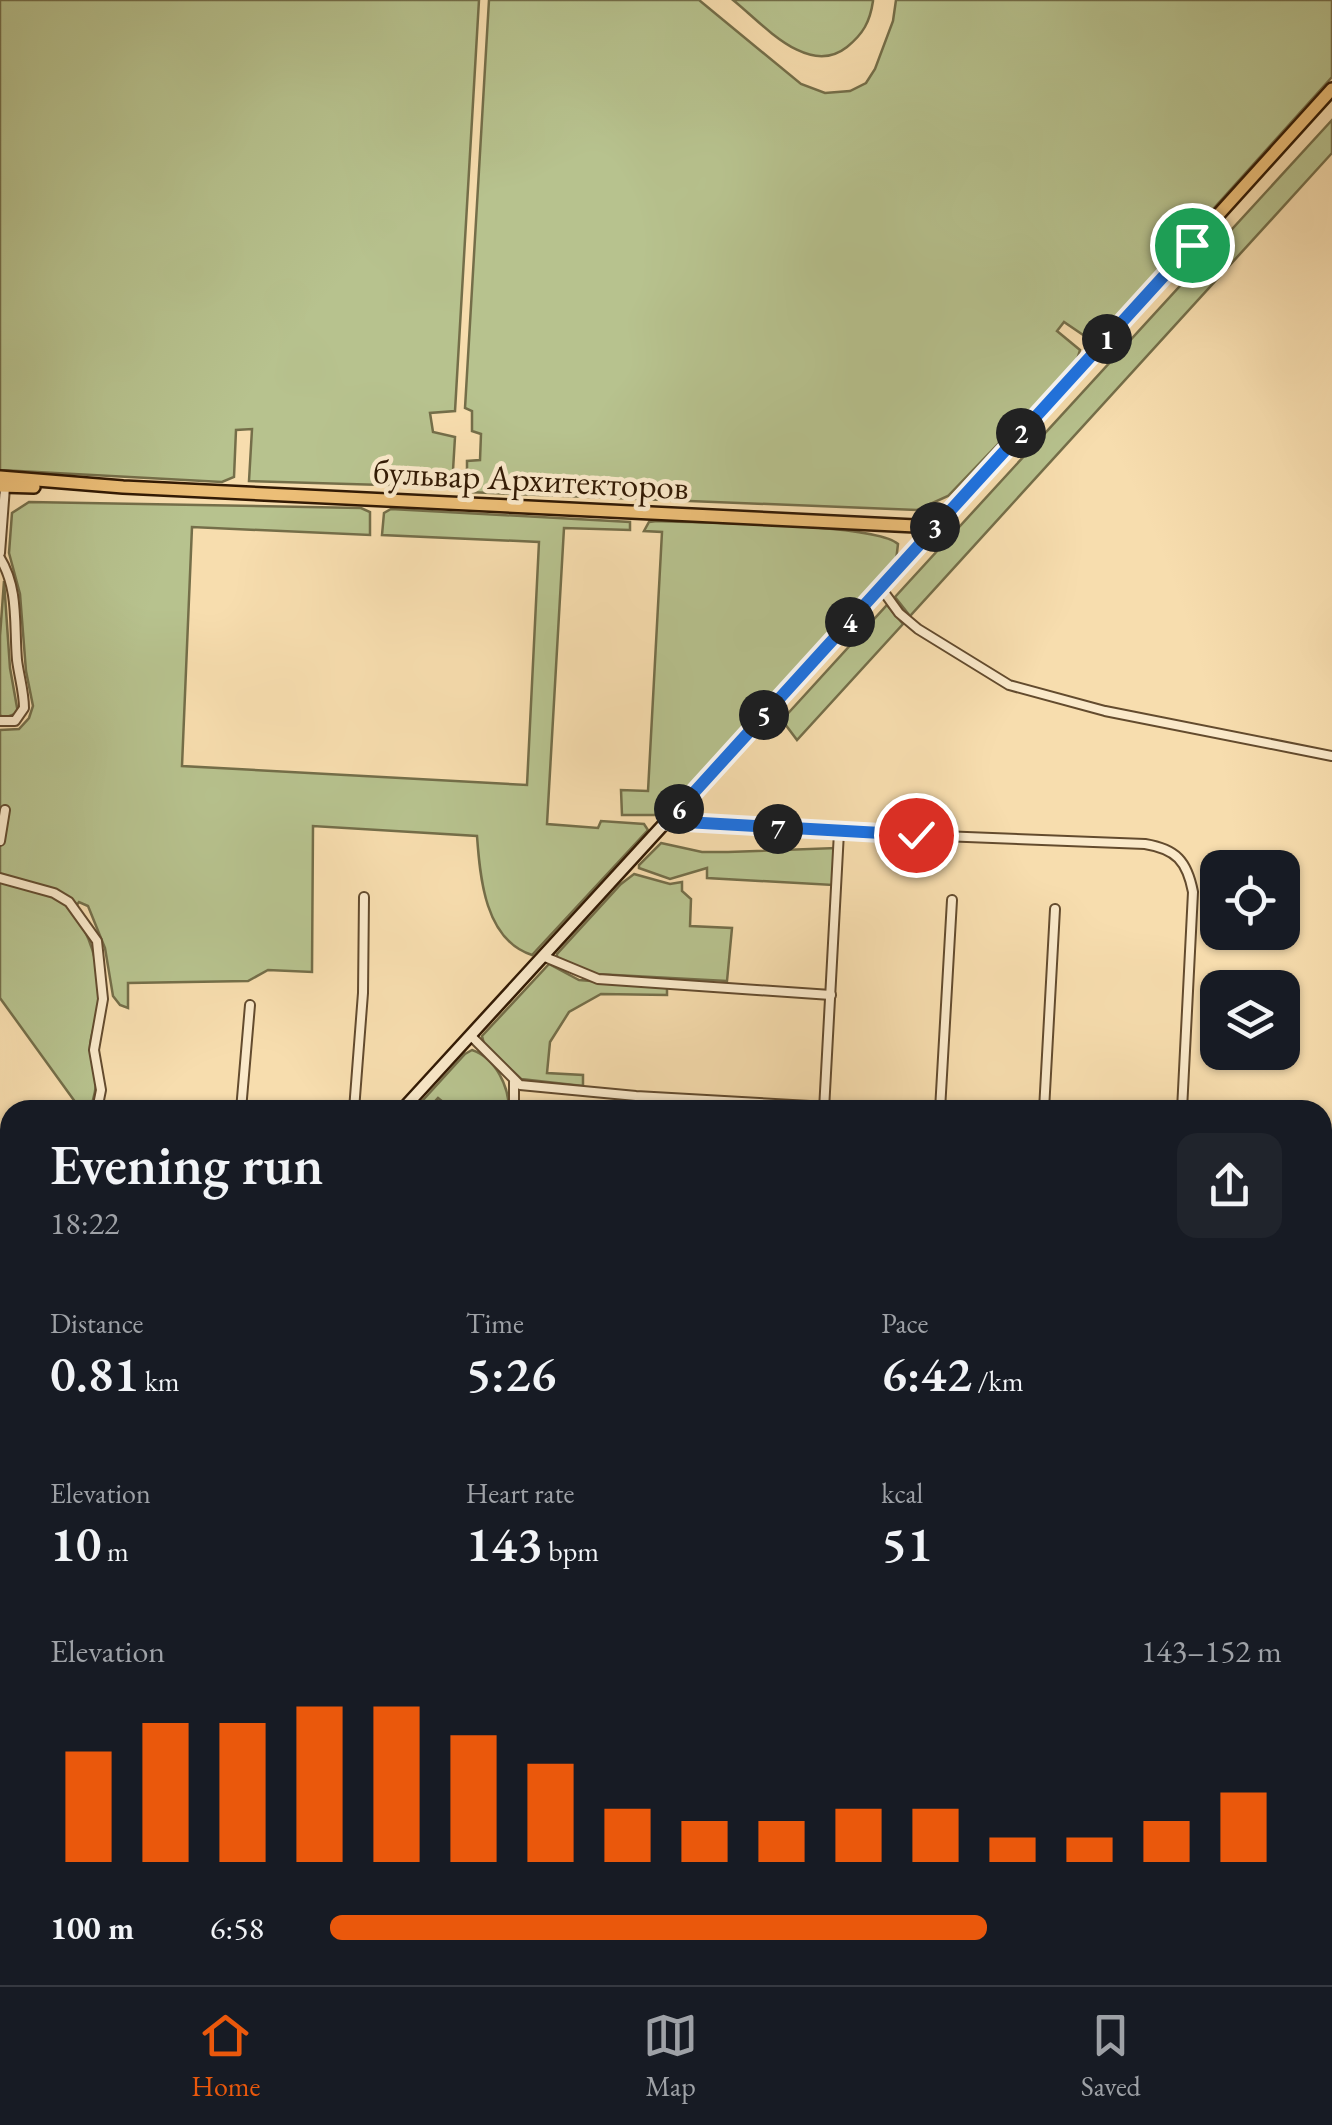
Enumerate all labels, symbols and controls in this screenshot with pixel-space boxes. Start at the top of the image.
pin [1150,203,1235,288]
icon: arrive [1165,218,1220,273]
pin: 1 [1082,314,1132,364]
text: 1 [1100,321,1114,357]
pin: 2 [996,408,1046,458]
text: 2 [1014,415,1028,451]
street label: бульвар Архитекторов [372,448,690,510]
pin: 3 [910,502,960,552]
text: 3 [928,509,942,545]
pin: 4 [825,597,875,647]
text: 4 [843,604,857,640]
pin: 5 [739,690,789,740]
text: 5 [757,697,771,733]
pin: 6 [654,784,704,834]
text: 6 [672,791,686,827]
pin [874,793,959,878]
pin: 7 [753,804,803,854]
icon: check [889,808,944,863]
text: 7 [771,811,785,847]
map controls [1200,850,1300,1070]
button: locate [1200,850,1300,950]
button: layers [1200,970,1300,1070]
text: Evening run [50,1129,323,1200]
button: share [1177,1133,1282,1238]
text: 18:22 [50,1202,119,1244]
text: Distance [50,1305,144,1341]
text: Time [466,1305,524,1341]
text: Pace [881,1305,928,1341]
text: 0.81 [50,1341,139,1406]
text: 5:26 [466,1341,556,1406]
text: 6:42 [881,1341,972,1406]
text: km [139,1363,180,1399]
text: /km [972,1363,1024,1399]
text: Elevation [50,1475,151,1511]
text: Heart rate [466,1475,574,1511]
text: kcal [881,1475,923,1511]
text: 10 [50,1511,101,1576]
text: 143 [466,1511,543,1576]
text: 51 [881,1511,933,1576]
text: m [101,1533,129,1569]
text: bpm [543,1533,599,1569]
text: Elevation [50,1630,165,1672]
text: 143–152 m [1141,1630,1282,1672]
text: 100 m [50,1907,134,1949]
text: 6:58 [210,1907,264,1949]
tab: Home [191,2008,261,2104]
tab: Map [643,2008,698,2104]
tab: Saved [1081,2008,1141,2104]

